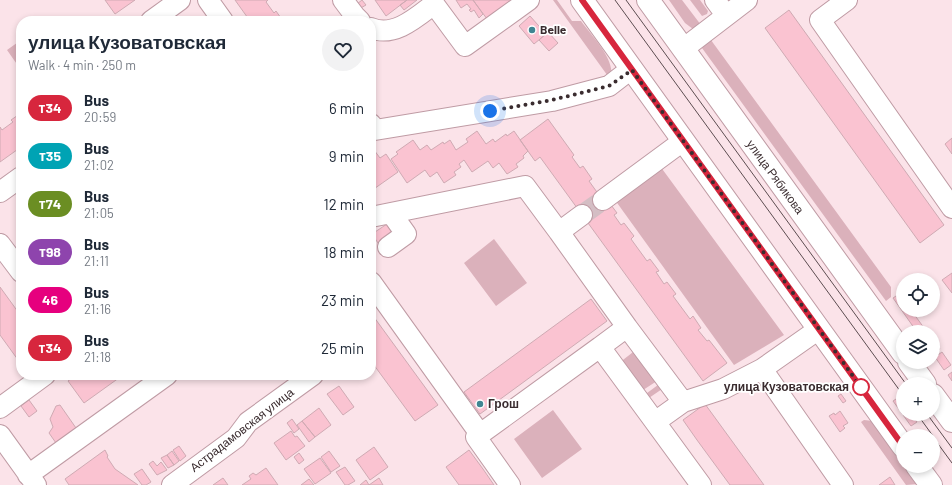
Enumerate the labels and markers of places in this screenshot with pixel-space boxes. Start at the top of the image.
place label: Belle [540,22,567,36]
marker: Belle [527,25,537,35]
marker: улица Кузоватовская [852,378,870,396]
place label: улица Кузоватовская [724,379,849,394]
place label: Грош [488,396,519,411]
marker: Грош [475,399,485,409]

